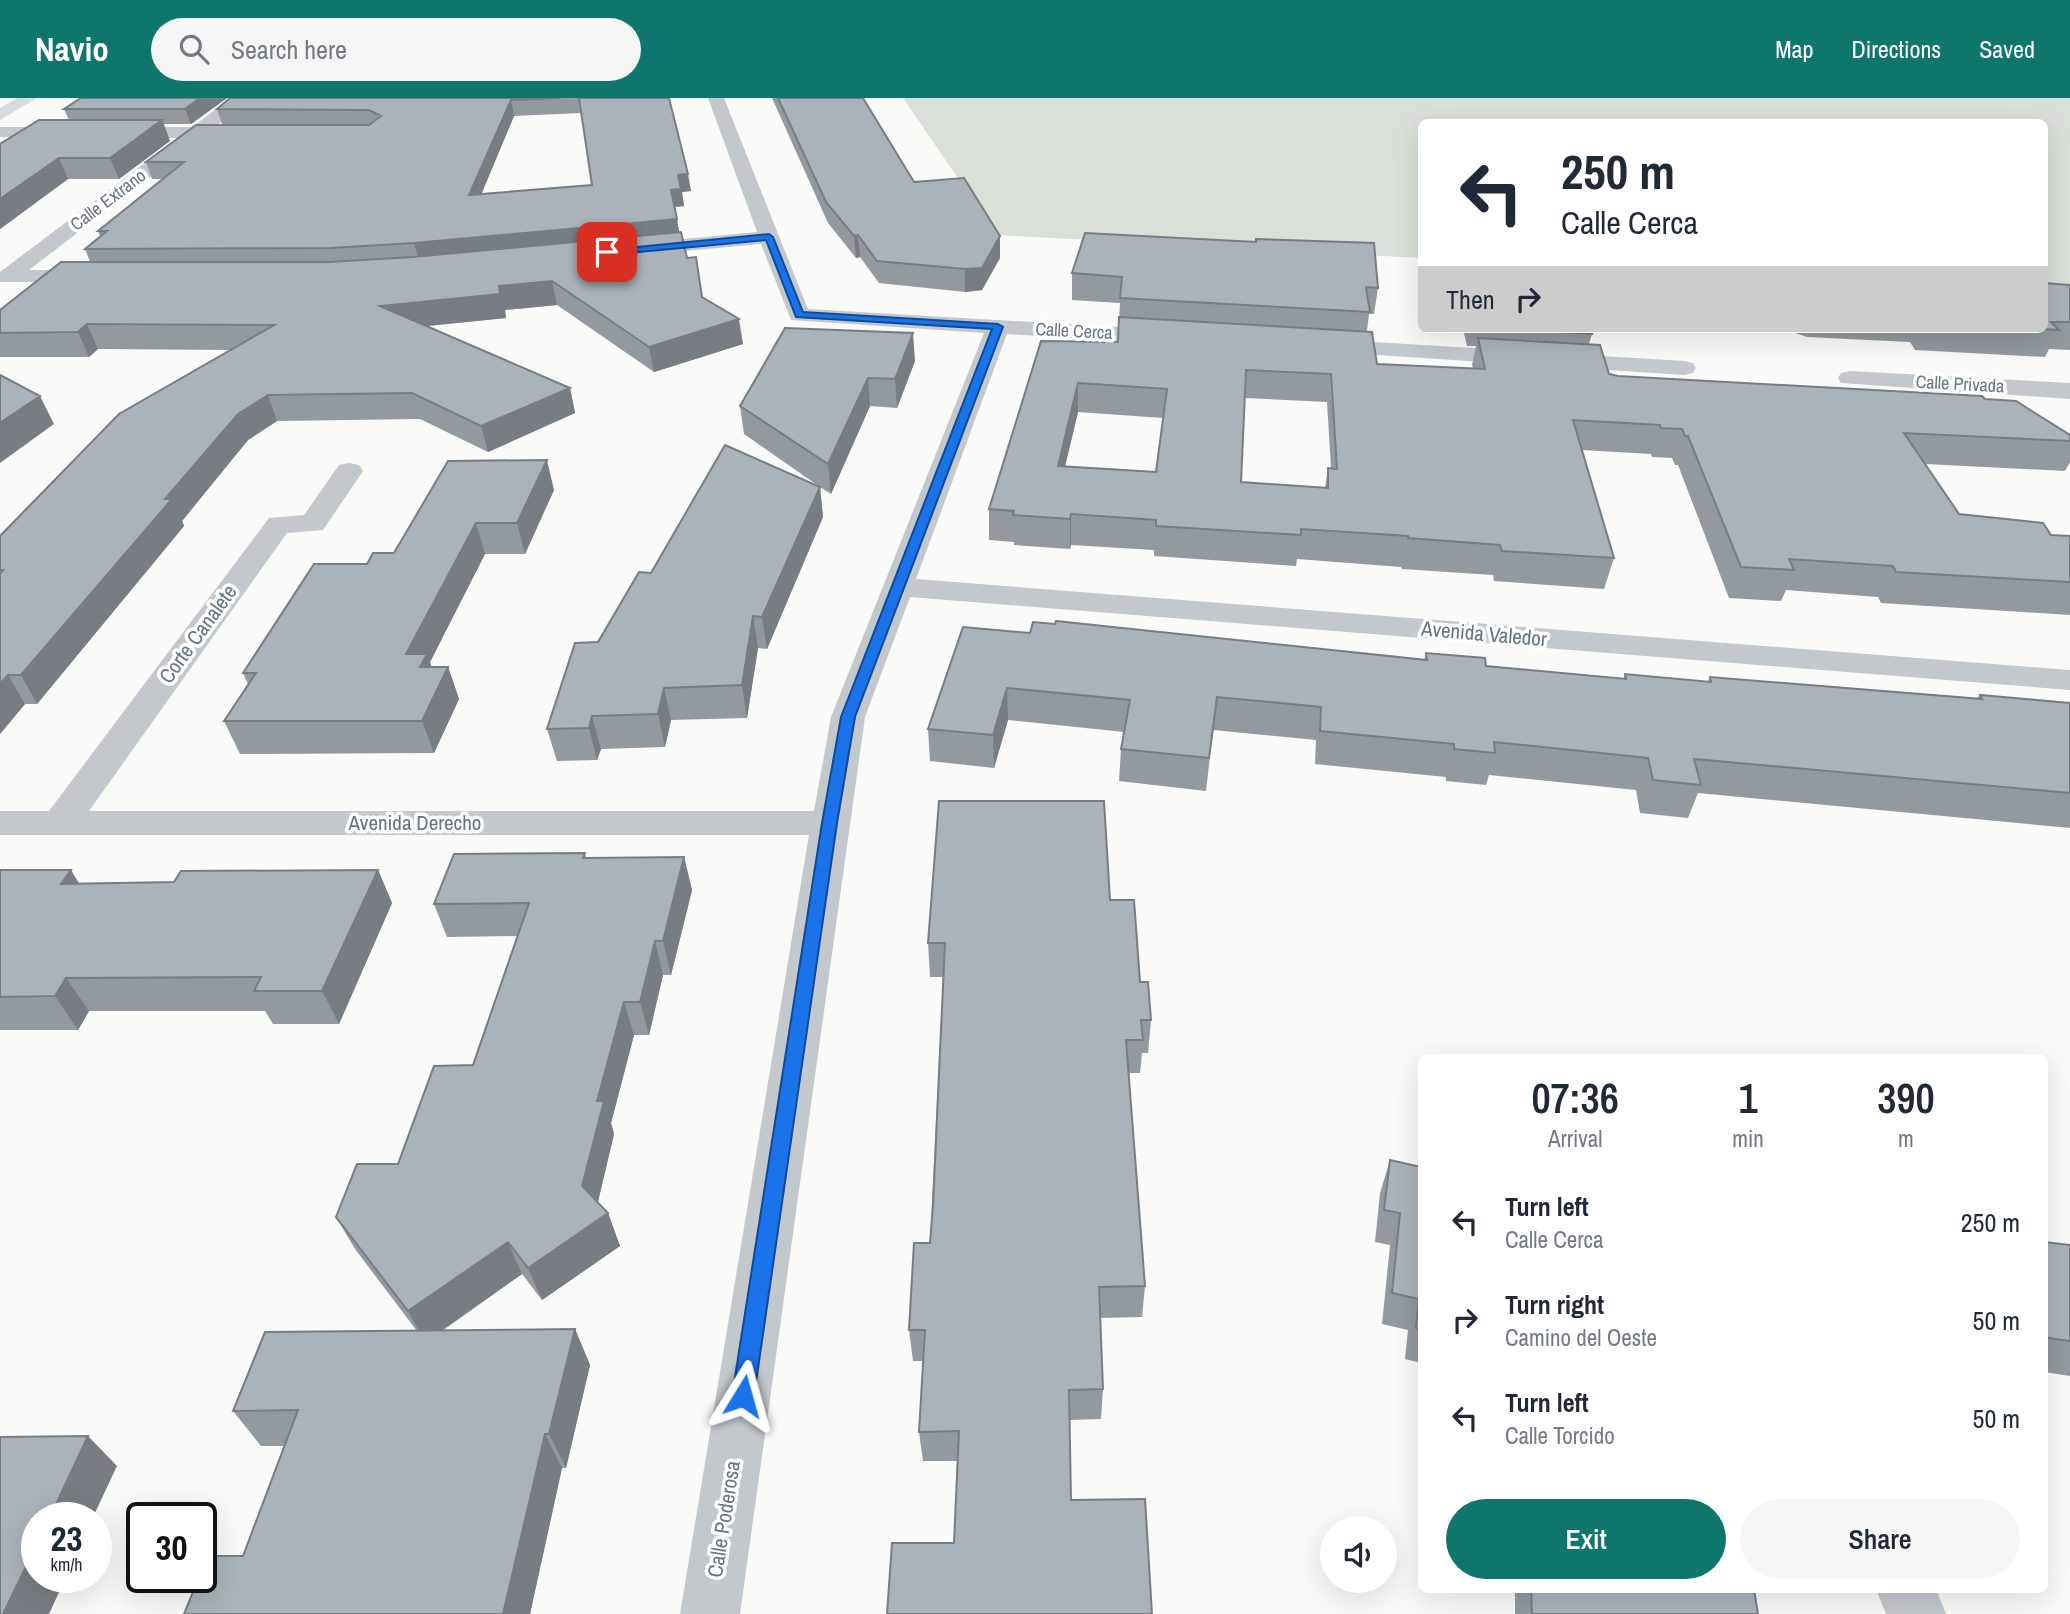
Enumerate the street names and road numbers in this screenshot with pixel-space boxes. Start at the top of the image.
street label: Calle Extrano [65,163,151,236]
street label: Calle Cerca [1035,316,1113,345]
street label: Calle Privada [1915,369,2005,398]
street label: Corte Canalete [152,578,243,689]
street label: Avenida Valedor [1419,613,1548,653]
street label: Avenida Derecho [348,808,481,837]
street label: Calle Poderosa [700,1458,747,1579]

